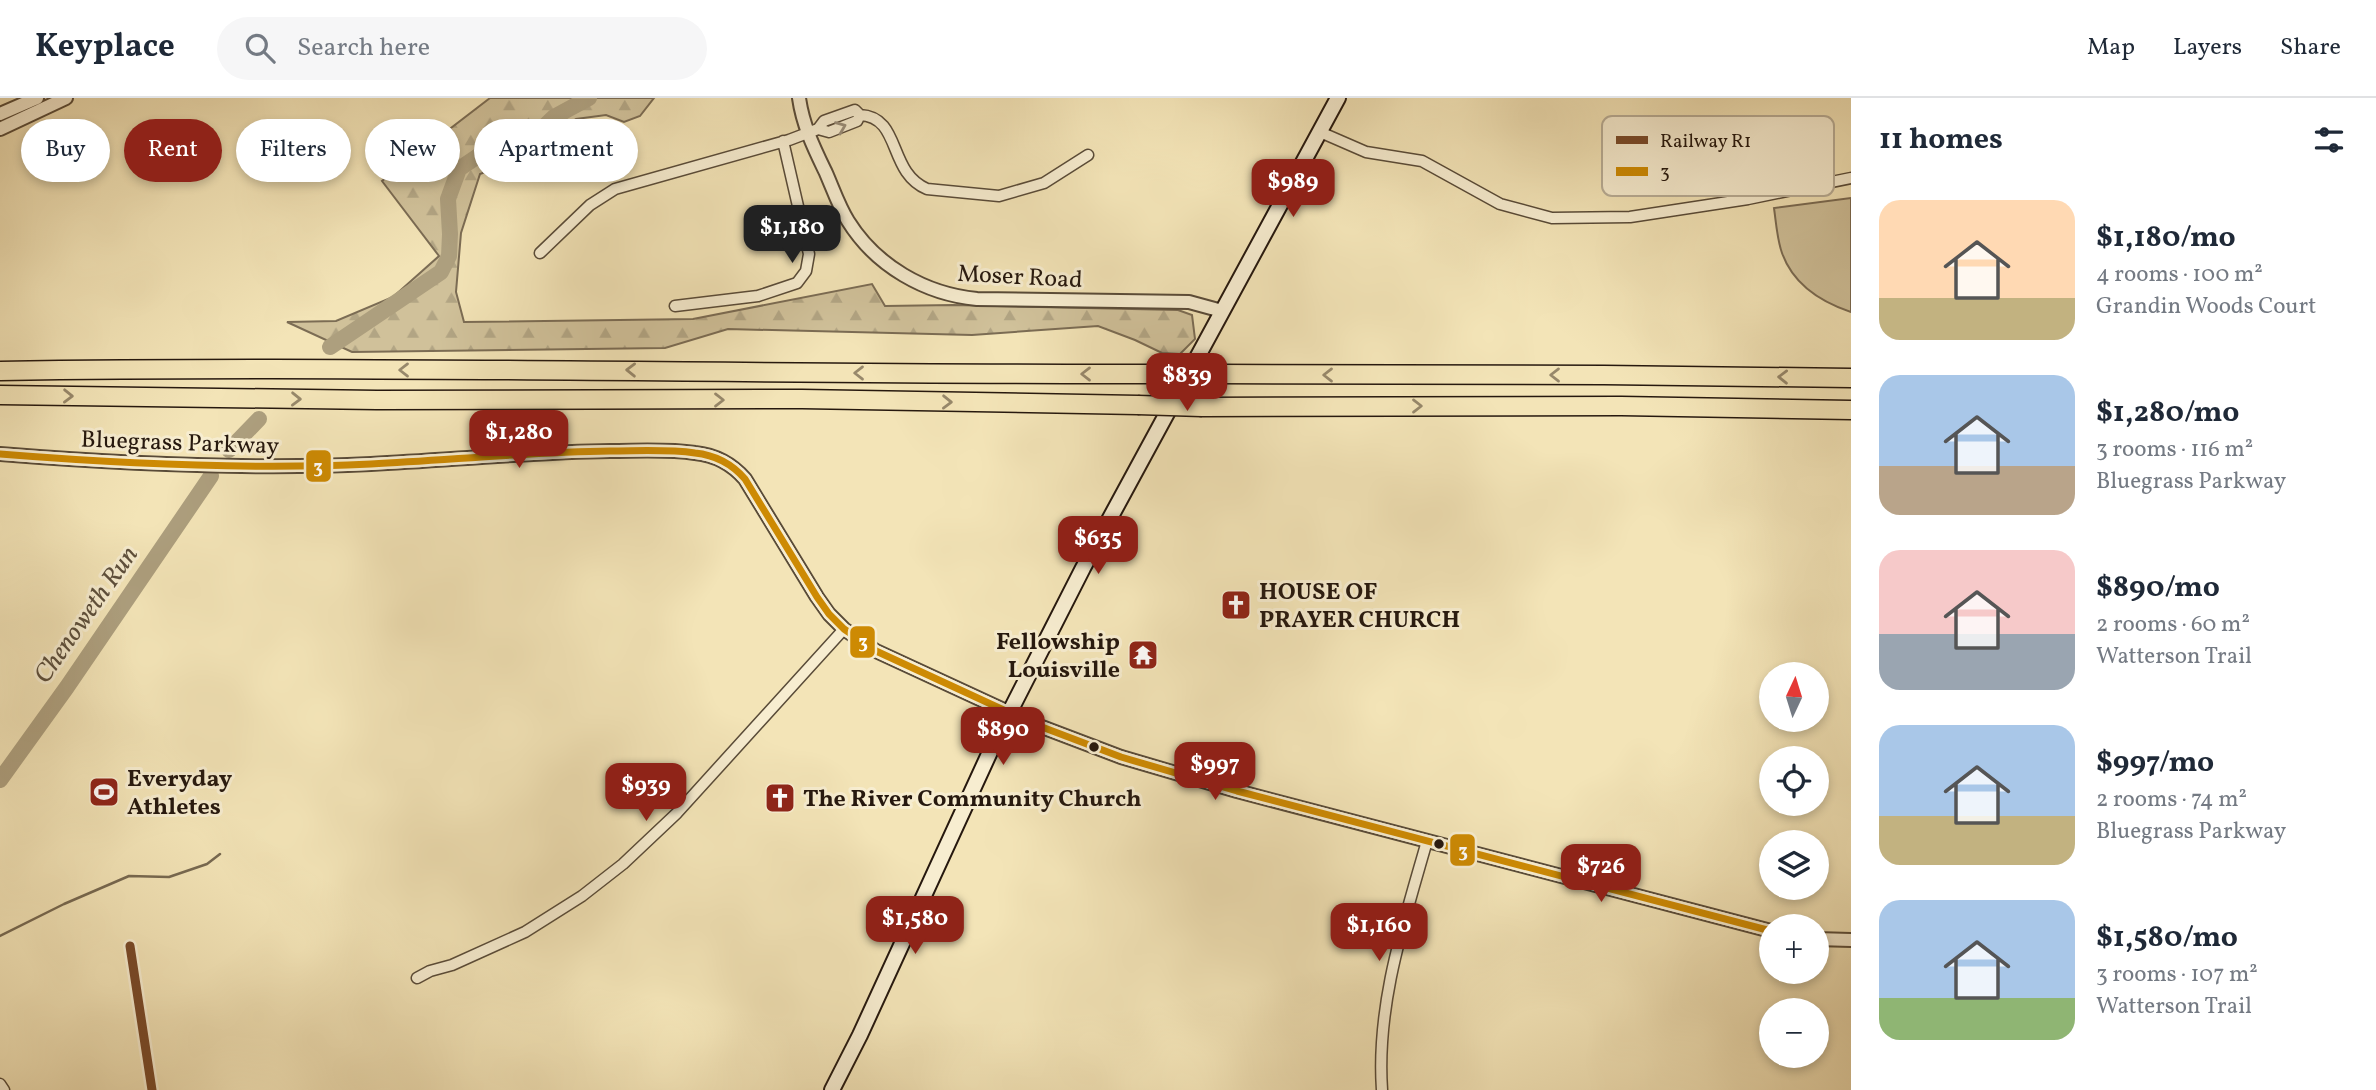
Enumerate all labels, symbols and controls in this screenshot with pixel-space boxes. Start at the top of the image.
search box [217,17,707,80]
text: Keyplace [35,25,175,71]
icon: search [241,29,279,67]
text: Search here [297,30,430,66]
text: Map [2087,31,2135,65]
text: Layers [2173,31,2242,65]
text: Share [2280,31,2341,65]
legend [1602,116,1834,196]
chip: Buy [21,119,110,182]
chip: Rent [124,119,222,182]
chip: Filters [236,119,351,182]
chip: New [365,119,460,182]
chip: Apartment [474,119,638,182]
text: 11 homes [1879,119,2003,161]
icon: filters [2310,121,2348,159]
one-way arrow [834,122,846,136]
text: Railway R1 [1660,129,1751,155]
pin: $989 [1252,159,1334,219]
text: 3 [1660,160,1670,186]
text: $989 [1268,166,1318,198]
pin: $1,180 [735,206,849,265]
text: $1,180 [760,212,824,244]
text: $1,180/mo [2096,217,2236,259]
icon: home [1935,228,2019,312]
street label: Moser Road [956,258,1083,298]
text: 4 rooms · 100 m² [2096,259,2263,291]
text: Grandin Woods Court [2096,291,2316,323]
pin: $839 [1146,354,1228,413]
text: $839 [1162,360,1212,392]
one-way arrow [398,362,408,378]
one-way arrow [625,363,636,378]
one-way arrow [853,365,863,381]
one-way arrow [1080,366,1091,382]
one-way arrow [1322,367,1333,382]
one-way arrow [1550,367,1560,383]
one-way arrow [1777,369,1788,385]
one-way arrow [63,388,74,404]
one-way arrow [291,391,301,407]
one-way arrow [714,392,725,407]
text: $1,280/mo [2096,392,2239,434]
one-way arrow [942,394,952,410]
one-way arrow [1413,398,1423,414]
icon: home [1935,403,2019,487]
pin: $1,280 [462,410,576,470]
text: $1,280 [485,417,553,449]
street label: Bluegrass Parkway [80,424,280,464]
text: 3 rooms · 116 m² [2096,434,2253,466]
line badge: 3 [305,449,332,483]
text: 3 [313,455,323,481]
text: Bluegrass Parkway [2096,466,2286,498]
pin: $635 [1057,517,1139,576]
text: $635 [1074,523,1122,555]
water label: Chenoweth Run [26,539,147,691]
text: $890/mo [2096,567,2220,609]
place label: HOUSE OF PRAYER CHURCH [1259,576,1460,638]
icon: home [1935,578,2019,662]
church icon: HOUSE OF PRAYER CHURCH [1219,588,1253,622]
text: 2 rooms · 60 m² [2096,609,2250,641]
line badge: 3 [849,625,876,659]
place label: Fellowship Louisville [996,626,1120,688]
text: 3 [858,630,868,656]
temple icon: Fellowship Louisville [1126,638,1160,672]
text: Watterson Trail [2096,641,2252,673]
north arrow [1759,662,1829,732]
map controls [1759,662,1829,1068]
pin: $890 [962,708,1044,767]
text: $890 [977,714,1029,746]
unlabelled marker [1087,740,1101,754]
pin: $997 [1174,742,1256,802]
text: $997/mo [2096,742,2214,784]
button: locate [1759,746,1829,816]
text: $997 [1190,749,1240,781]
icon: home [1935,753,2019,837]
place label: Everyday Athletes [127,763,233,825]
pin: $939 [605,764,687,823]
text: $939 [621,770,671,802]
sports icon: Everyday Athletes [87,775,121,809]
church icon: The River Community Church [763,781,797,815]
place label: The River Community Church [803,783,1142,817]
text: 2 rooms · 74 m² [2096,784,2247,816]
text: Bluegrass Parkway [2096,816,2286,848]
button: layers [1759,830,1829,900]
line badge: 3 [1449,833,1476,867]
unlabelled marker [1432,837,1446,851]
text: 3 [1458,839,1468,865]
pin: $726 [1560,844,1642,904]
text: $726 [1577,851,1625,883]
pin: $1,580 [858,896,972,956]
text: $1,580 [882,903,948,935]
pin: $1,160 [1322,904,1436,963]
text: $1,160 [1347,910,1411,942]
button: + [1759,914,1829,984]
text: $1,580/mo [2096,917,2238,959]
icon: home [1935,928,2019,1012]
text: 3 rooms · 107 m² [2096,959,2258,991]
text: Watterson Trail [2096,991,2252,1023]
button: − [1759,998,1829,1068]

